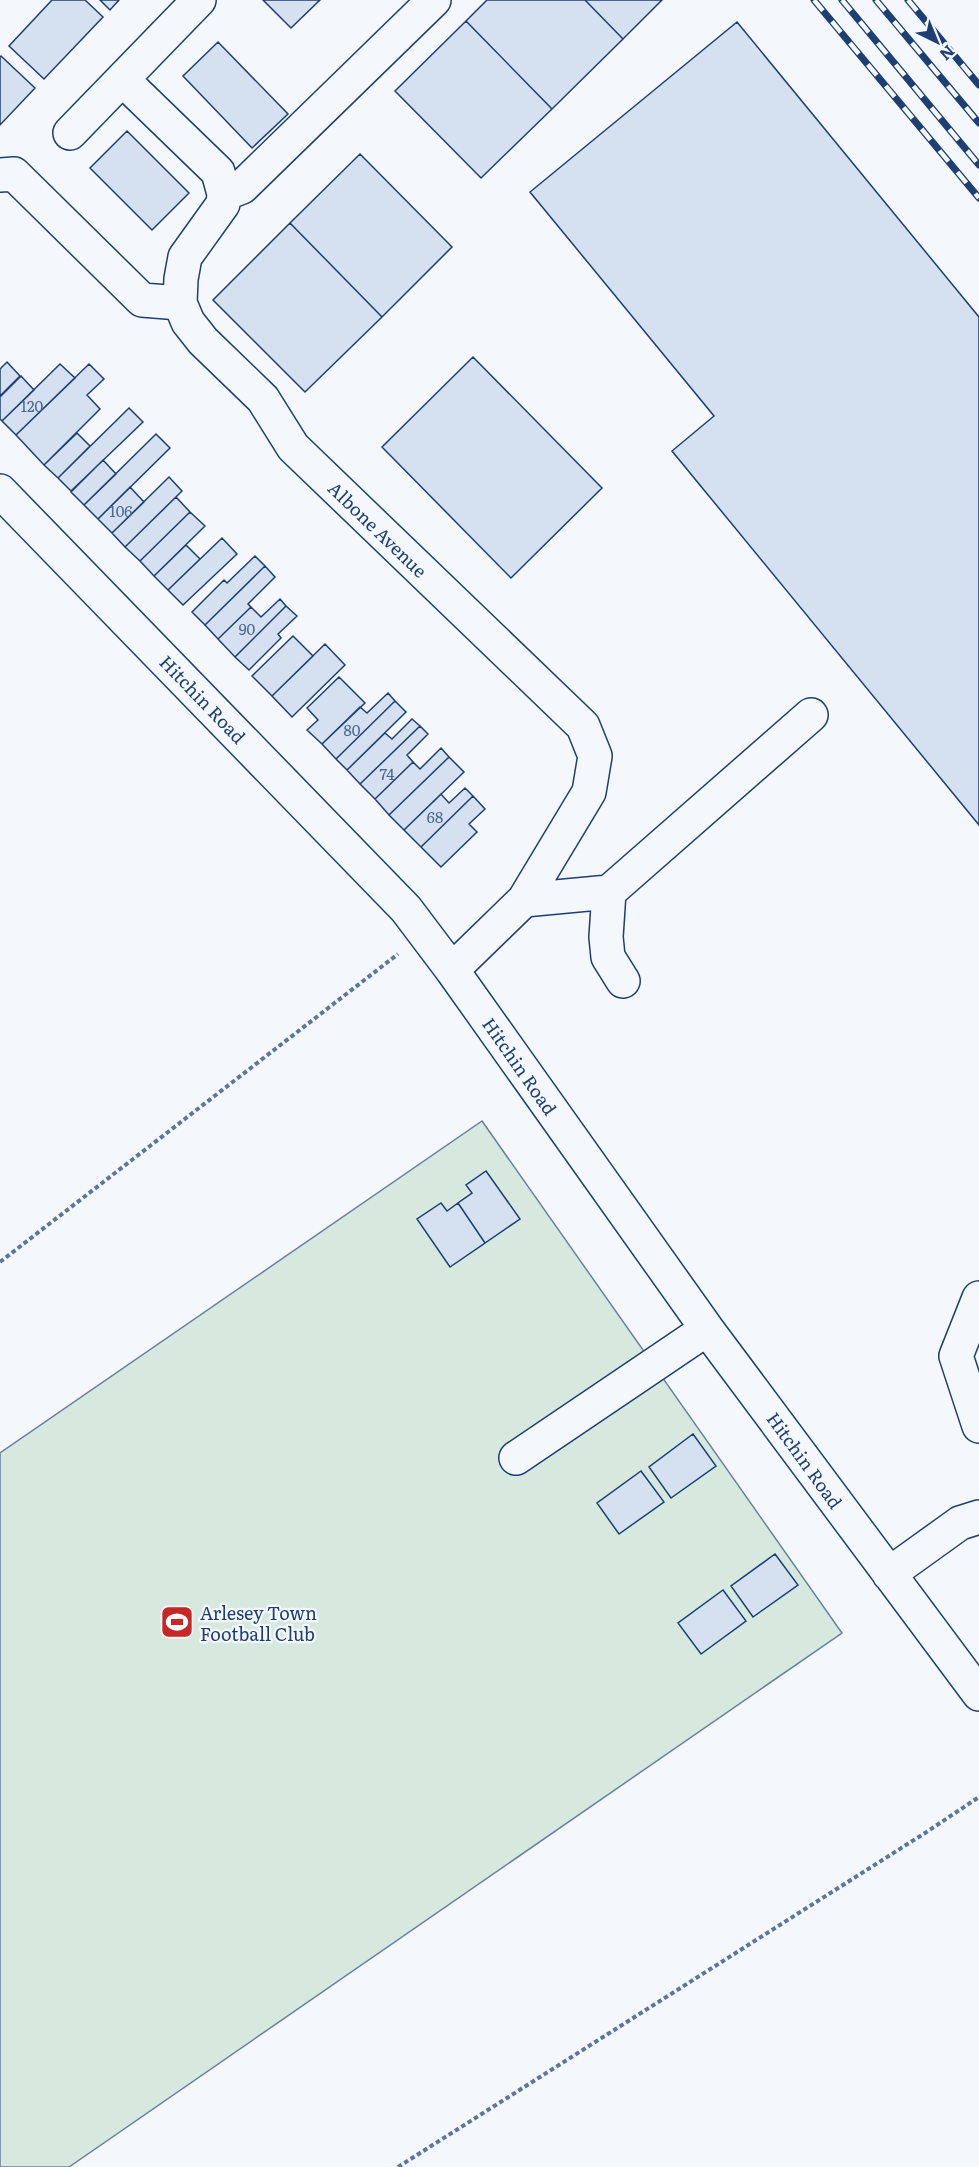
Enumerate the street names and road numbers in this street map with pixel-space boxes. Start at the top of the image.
street label: Albone Avenue [322,475,434,583]
street label: Hitchin Road [154,649,252,749]
street label: Hitchin Road [476,1012,564,1120]
street label: Hitchin Road [761,1406,849,1514]

